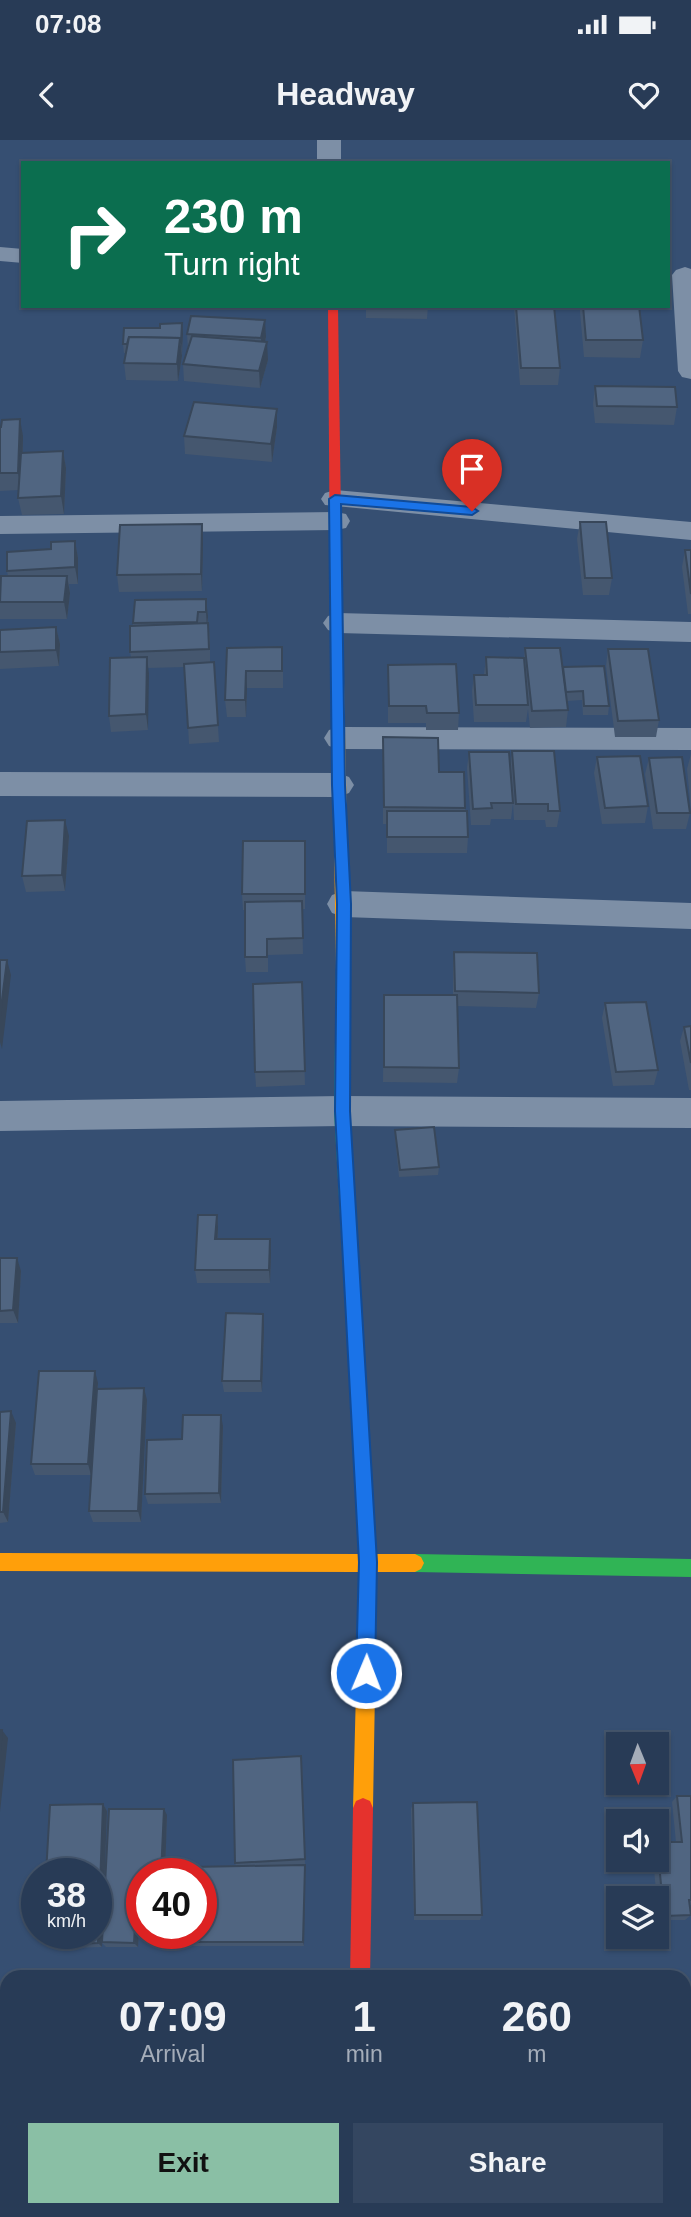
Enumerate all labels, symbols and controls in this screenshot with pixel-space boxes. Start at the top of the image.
text: 07:08 [35,9,102,39]
icon: back [28,76,66,114]
text: Headway [276,76,415,112]
icon: heart [625,76,663,114]
icon: right [49,189,140,280]
text: 230 m [164,189,303,243]
text: Turn right [164,246,300,282]
pin [442,439,502,511]
icon: arrive [453,450,491,488]
position arrow [329,1636,403,1710]
north arrow [606,1732,668,1796]
map controls [606,1732,669,1949]
button: sound [606,1809,669,1872]
speed limit sign: 40 [126,1858,217,1949]
text: 38 [47,1875,86,1914]
button: layers [606,1886,669,1949]
text: km/h [47,1911,86,1931]
text: 07:09 [119,1993,227,2040]
text: 1 [352,1993,376,2040]
text: 260 [502,1993,572,2040]
text: Arrival [140,2041,205,2067]
text: min [346,2041,383,2067]
text: m [527,2041,546,2067]
button: Exit [28,2123,339,2203]
button: Share [353,2123,663,2203]

